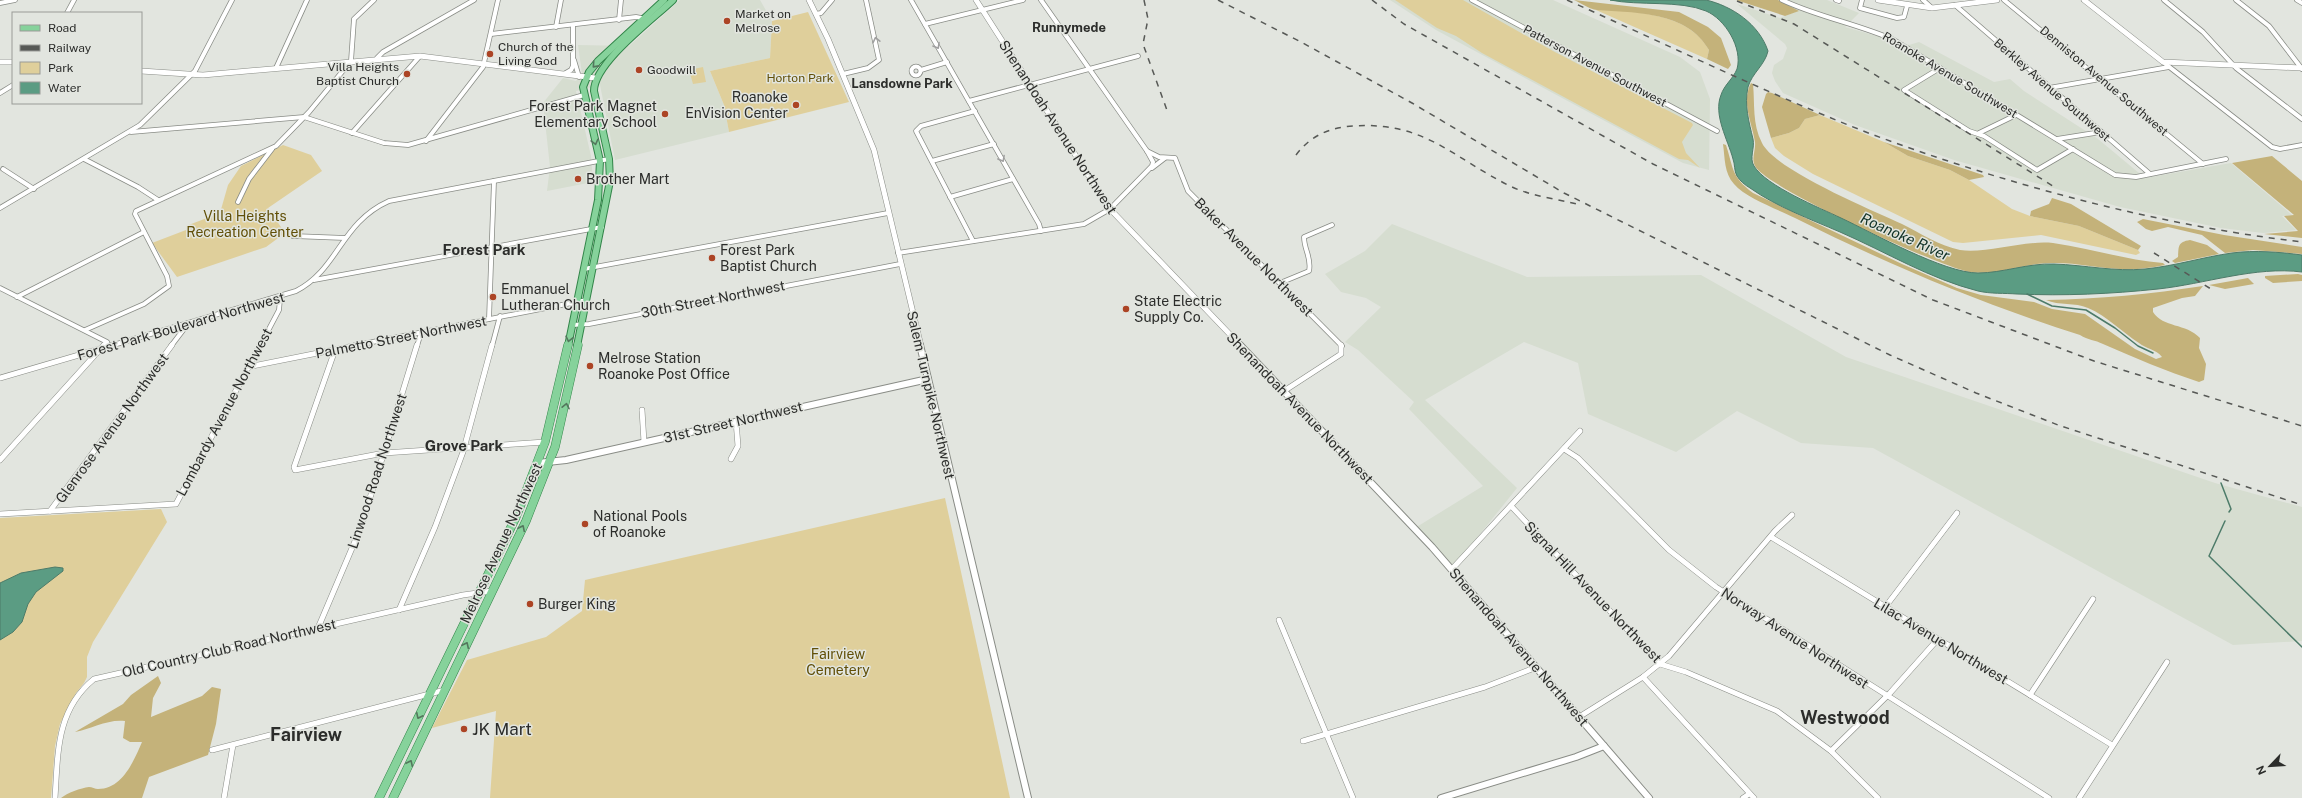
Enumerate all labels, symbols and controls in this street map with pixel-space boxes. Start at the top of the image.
place label: Market on Melrose [735,7,791,35]
legend [12,12,142,104]
marker: Market on Melrose [722,16,732,26]
district label: Runnymede [1032,20,1106,35]
text: Road [48,21,76,35]
street label: Patterson Avenue Southwest [1521,22,1669,110]
street label: Denniston Avenue Southwest [2037,23,2171,139]
street label: Roanoke Avenue Southwest [1880,29,2020,121]
street label: Berkley Avenue Southwest [1991,36,2113,145]
one-way arrow [872,37,880,44]
street label: Shenandoah Avenue Northwest [996,37,1120,217]
place label: Church of the Living God [498,40,574,68]
text: Railway [48,41,92,55]
one-way arrow [933,42,940,49]
marker: Church of the Living God [485,49,495,59]
place label: Villa Heights Baptist Church [316,60,399,88]
one-way arrow [593,60,600,67]
text: Park [48,61,74,75]
place label: Goodwill [647,63,696,77]
marker: Goodwill [634,65,644,75]
marker: Villa Heights Baptist Church [402,69,412,79]
park label: Horton Park [766,71,834,85]
district label: Lansdowne Park [851,76,953,91]
text: Water [48,81,82,95]
place label: Roanoke EnVision Center [685,89,788,121]
place label: Forest Park Magnet Elementary School [529,98,657,130]
marker: Roanoke EnVision Center [791,100,801,110]
marker: Forest Park Magnet Elementary School [660,109,670,119]
one-way arrow [590,139,599,146]
one-way arrow [997,155,1005,162]
place label: Brother Mart [586,171,669,187]
marker: Brother Mart [573,174,583,184]
street label: Baker Avenue Northwest [1191,194,1317,320]
park label: Villa Heights Recreation Center [186,208,304,240]
water label: Roanoke River [1858,209,1953,264]
district label: Forest Park [443,241,526,258]
place label: Forest Park Baptist Church [720,242,817,274]
marker: Forest Park Baptist Church [707,253,717,263]
street label: 30th Street Northwest [640,277,786,321]
place label: Emmanuel Lutheran Church [501,281,610,313]
street label: Forest Park Boulevard Northwest [75,289,287,363]
marker: Emmanuel Lutheran Church [488,292,498,302]
place label: State Electric Supply Co. [1134,293,1222,325]
marker: State Electric Supply Co. [1121,304,1131,314]
street label: Salem Turnpike Northwest [904,309,958,481]
street label: Palmetto Street Northwest [314,313,488,361]
street label: Lombardy Avenue Northwest [173,325,275,499]
street label: Shenandoah Avenue Northwest [1223,329,1377,487]
one-way arrow [565,336,573,343]
street label: Glenrose Avenue Northwest [52,350,172,506]
place label: Melrose Station Roanoke Post Office [598,350,730,382]
marker: Melrose Station Roanoke Post Office [585,361,595,371]
street label: Linwood Road Northwest [344,391,410,551]
street label: 31st Street Northwest [662,398,804,446]
one-way arrow [561,403,569,409]
district label: Grove Park [425,437,504,454]
street label: Melrose Avenue Northwest [457,460,545,626]
place label: National Pools of Roanoke [593,508,687,540]
street label: Signal Hill Avenue Northwest [1521,518,1665,666]
marker: National Pools of Roanoke [580,519,590,529]
one-way arrow [517,525,525,533]
street label: Shenandoah Avenue Northwest [1446,565,1592,729]
street label: Norway Avenue Northwest [1718,584,1872,692]
street label: Lilac Avenue Northwest [1871,595,2011,687]
place label: Burger King [538,596,616,612]
marker: Burger King [525,599,535,609]
street label: Old Country Club Road Northwest [120,616,338,680]
one-way arrow [461,642,469,650]
park label: Fairview Cemetery [806,646,870,678]
district label: Westwood [1800,707,1890,728]
one-way arrow [416,711,424,719]
place label: JK Mart [472,719,532,739]
district label: Fairview [270,724,342,745]
marker: JK Mart [459,724,469,734]
north arrow [2250,746,2290,786]
one-way arrow [405,759,413,767]
text: N [2254,764,2268,777]

